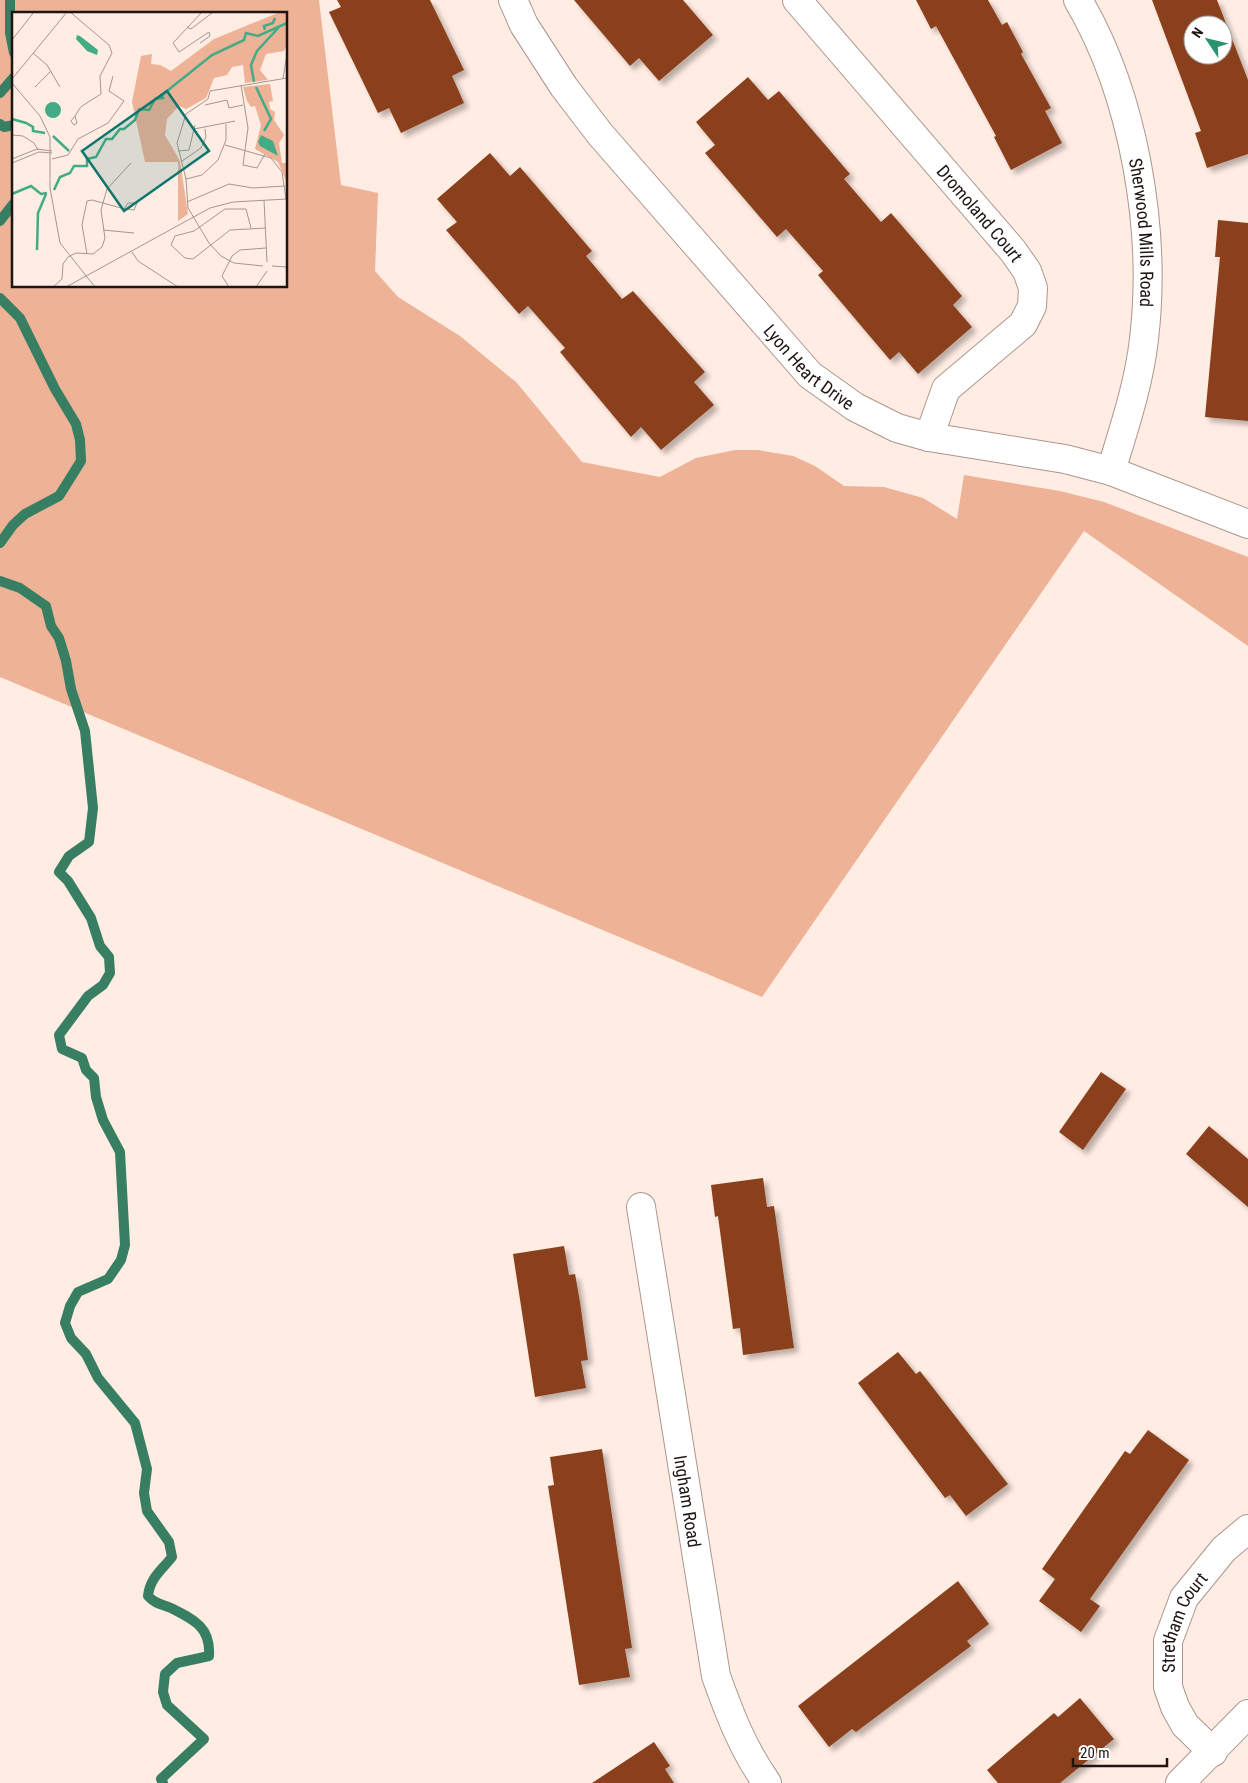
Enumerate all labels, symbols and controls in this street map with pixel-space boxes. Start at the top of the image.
inset map [12,12,288,288]
north arrow [1183,15,1233,65]
text: N [1188,24,1206,41]
street label: Sherwood Mills Road [1125,156,1158,308]
street label: Dromoland Court [933,160,1028,266]
street label: Lyon Heart Drive [760,320,859,414]
street label: Ingham Road [670,1454,706,1549]
street label: Stretham Court [1158,1568,1211,1673]
scale bar [1073,1736,1167,1768]
text: 20 m [1080,1744,1110,1762]

